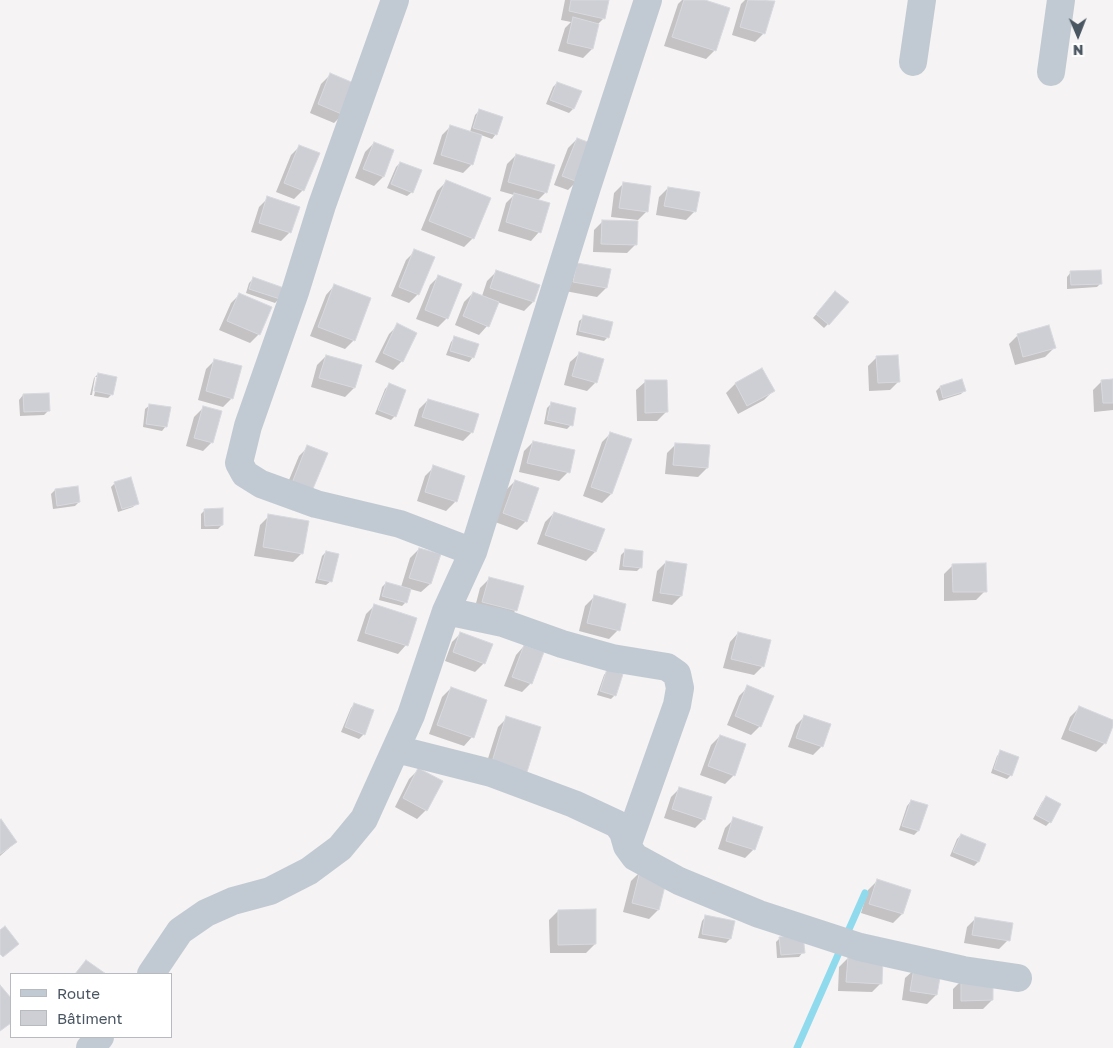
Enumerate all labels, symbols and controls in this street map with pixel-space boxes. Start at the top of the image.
north arrow [1053,10,1103,60]
text: N [1073,42,1084,59]
legend [10,973,172,1038]
text: Route [57,984,100,1002]
text: Bâtiment [57,1009,122,1027]

